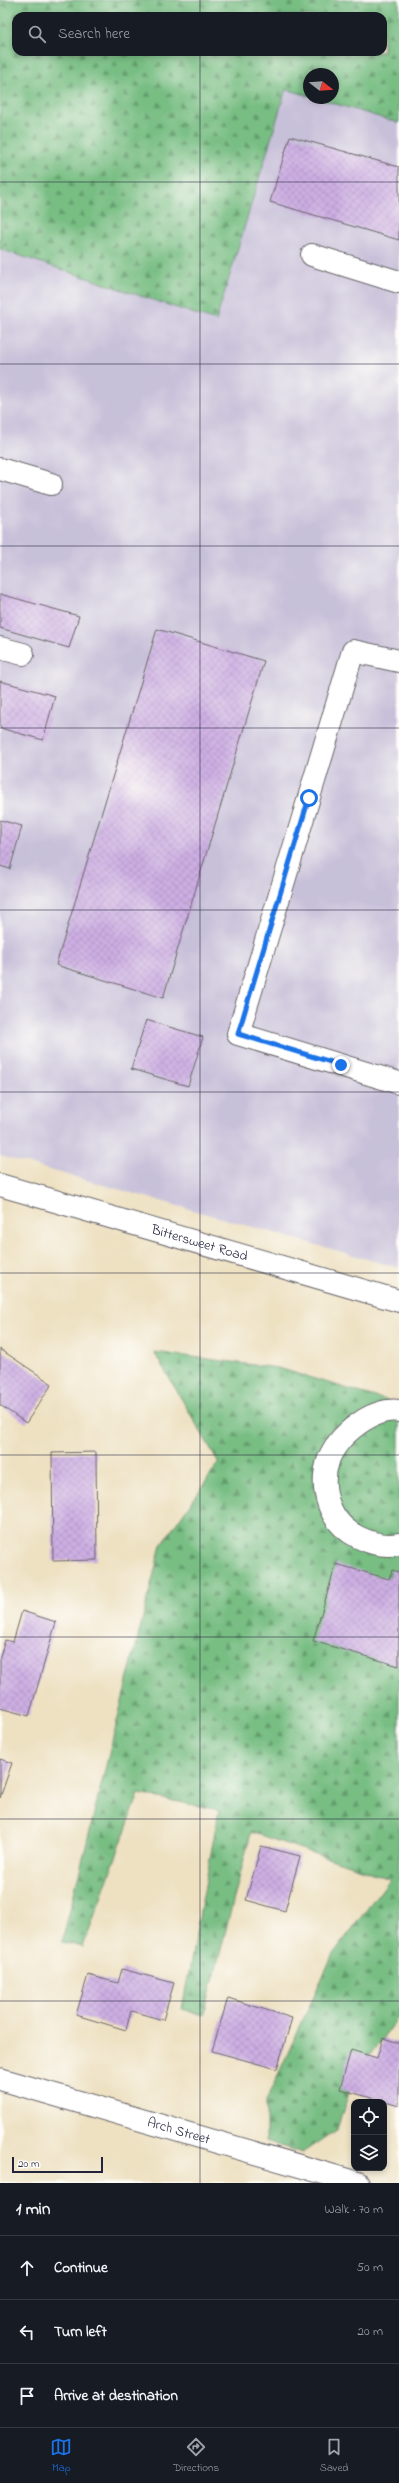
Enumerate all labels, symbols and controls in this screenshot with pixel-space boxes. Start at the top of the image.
search box [12,12,387,56]
icon: search [26,23,48,45]
text: Search here [58,23,130,45]
north arrow [303,68,339,104]
route start [300,789,318,807]
route end [332,1056,350,1074]
street label: Bittersweet Road [148,1219,251,1267]
map controls [351,2099,387,2171]
button: locate [351,2099,387,2135]
street label: Arch Street [145,2112,213,2150]
button: layers [351,2135,387,2171]
scale bar [12,2155,103,2174]
text: 20 m [18,2156,40,2172]
text: 1 min [16,2197,50,2222]
text: Walk · 70 m [324,2200,383,2219]
icon: ahead [16,2257,38,2279]
text: Continue [54,2257,108,2279]
text: 50 m [357,2258,383,2277]
icon: left [16,2321,38,2343]
text: Turn left [54,2321,107,2343]
text: 20 m [358,2322,383,2341]
icon: arrive [16,2385,38,2407]
text: Arrive at destination [54,2385,178,2407]
tab: Map [50,2436,72,2476]
tab: Directions [173,2436,219,2476]
tab: Saved [320,2436,349,2476]

